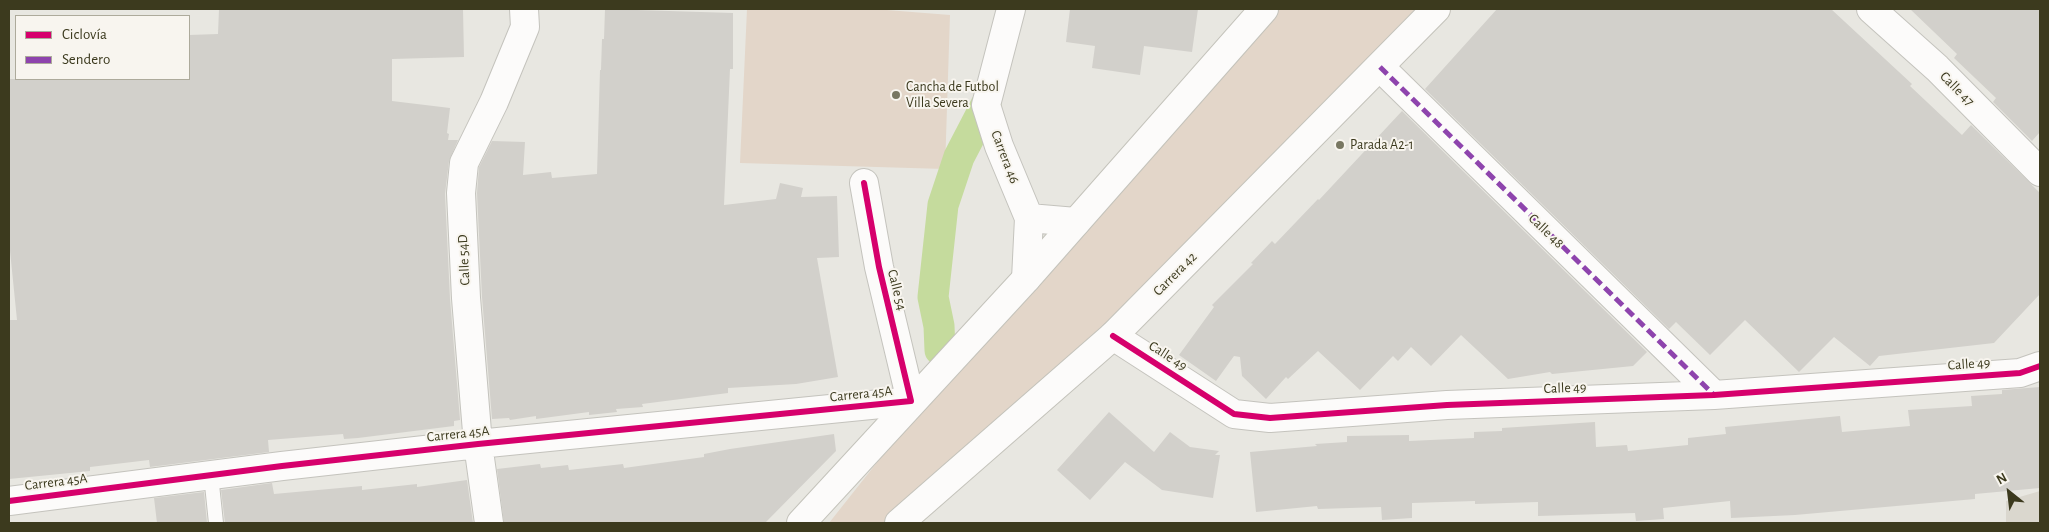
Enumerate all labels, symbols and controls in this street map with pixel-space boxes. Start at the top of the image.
legend [15,15,190,80]
text: Ciclovía [62,27,107,42]
text: Sendero [62,52,110,67]
street label: Calle 47 [1936,68,1978,110]
place label: Cancha de Futbol Villa Severa [906,79,999,111]
marker: Cancha de Futbol Villa Severa [890,89,902,101]
street label: Carrera 46 [987,128,1023,186]
place label: Parada A2-1 [1350,137,1414,153]
marker: Parada A2-1 [1334,139,1346,151]
street label: Calle 48 [1525,210,1567,252]
street label: Calle 54D [454,234,474,286]
street label: Carrera 42 [1149,248,1201,300]
street label: Calle 54 [884,268,910,312]
street label: Calle 49 [1146,337,1190,375]
street label: Calle 49 [1947,354,1991,374]
street label: Calle 49 [1543,379,1587,397]
street label: Carrera 45A [829,382,893,406]
street label: Carrera 45A [426,422,490,446]
north arrow [1984,467,2034,517]
street label: Carrera 45A [24,470,88,494]
text: N [1994,470,2009,487]

